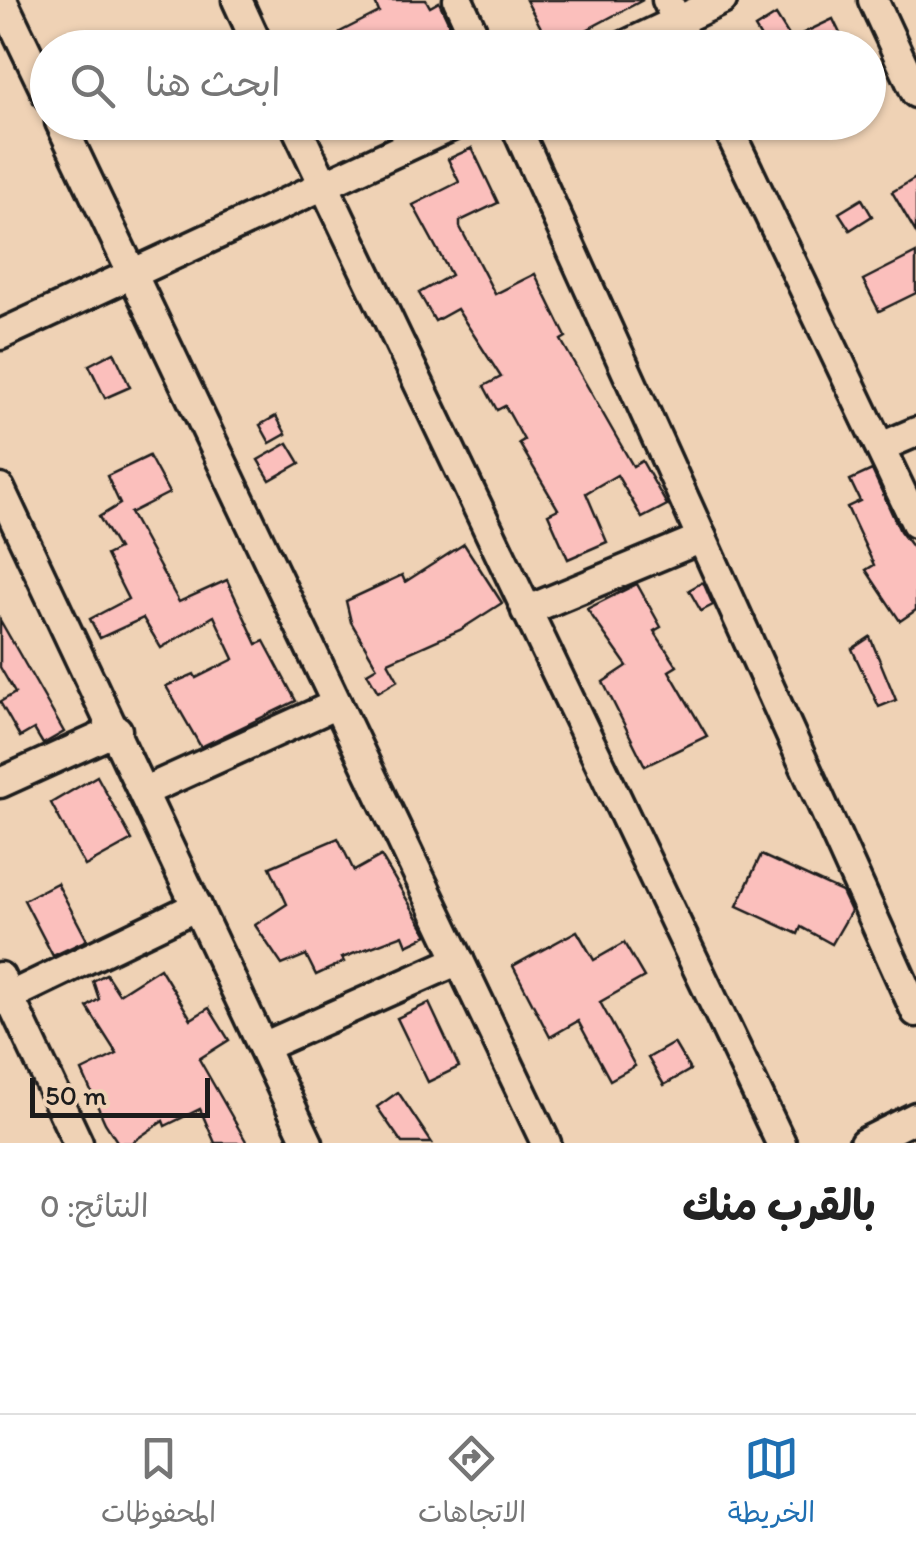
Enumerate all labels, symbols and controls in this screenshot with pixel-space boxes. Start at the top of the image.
search box [30,30,886,140]
icon: search [65,58,120,113]
text: ابحث هنا [145,60,281,106]
scale bar [30,1073,210,1118]
text: 50 m [45,1078,107,1112]
text: بالقرب منك [682,1180,876,1231]
text: النتائج: 0 [40,1187,149,1225]
tab: المحفوظات [101,1431,216,1537]
tab: الاتجاهات [418,1431,526,1537]
tab: الخريطة [728,1431,815,1537]

